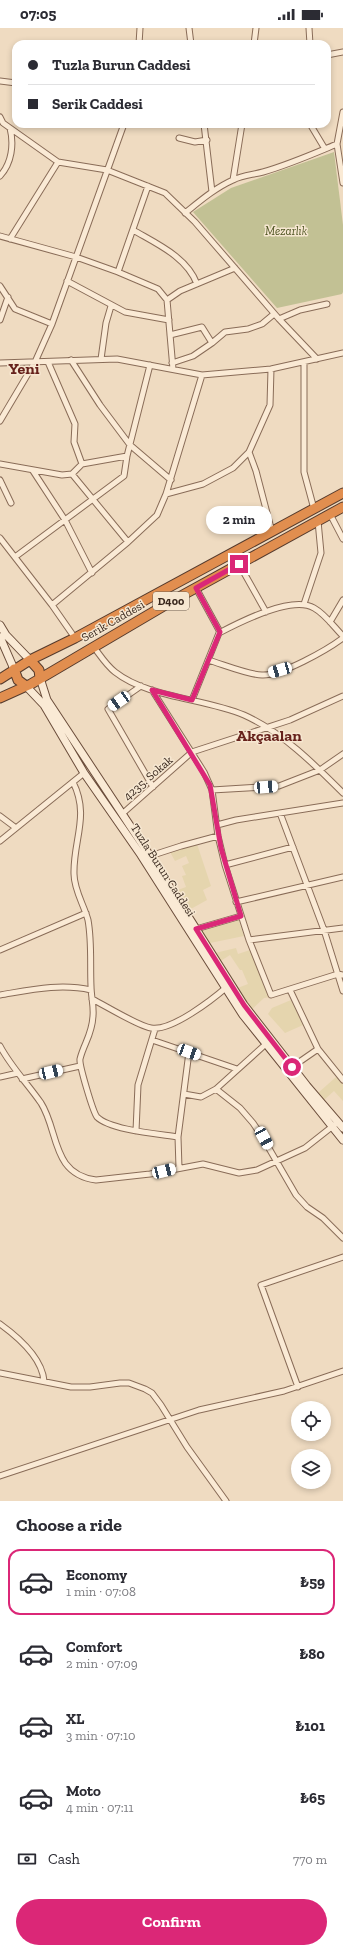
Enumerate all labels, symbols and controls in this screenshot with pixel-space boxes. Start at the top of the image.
text: 07:05 [20,5,56,23]
text: Tuzla Burun Caddesi [52,56,191,74]
text: Serik Caddesi [52,95,143,113]
park label: Mezarlık [265,224,308,238]
district label: Yeni [8,359,40,378]
callout: 2 min [206,506,272,534]
text: 2 min [223,512,255,527]
route end [230,555,248,573]
road number: D400 [153,592,189,610]
street label: Serik Caddesi [79,597,148,645]
car [267,661,293,679]
car [106,689,132,713]
district label: Akçaalan [236,726,302,745]
street label: 4235. Sokak [120,752,176,803]
car [254,780,278,794]
street label: Tuzla Burun Caddesi [128,821,199,920]
car [176,1042,202,1062]
route start [283,1058,301,1076]
car [38,1063,64,1081]
car [253,1125,275,1151]
car [151,1162,177,1180]
map controls [291,1401,331,1489]
button: locate [291,1401,331,1441]
button: layers [291,1449,331,1489]
text: Choose a ride [16,1514,122,1536]
icon: car [18,1564,54,1600]
text: Economy [66,1566,127,1584]
text: ₺59 [300,1573,325,1591]
text: 1 min · 07:08 [66,1584,136,1599]
icon: car [18,1636,54,1672]
text: Comfort [66,1638,122,1656]
text: ₺80 [299,1645,325,1663]
text: 2 min · 07:09 [66,1656,138,1671]
icon: car [18,1708,54,1744]
text: XL [66,1710,84,1728]
text: ₺101 [295,1717,325,1735]
text: 3 min · 07:10 [66,1728,135,1743]
icon: car [18,1780,54,1816]
text: Moto [66,1782,101,1800]
text: ₺65 [300,1789,325,1807]
text: 4 min · 07:11 [66,1800,134,1815]
icon: cash [16,1848,38,1870]
text: Cash [48,1850,80,1868]
text: 770 m [293,1852,327,1867]
button: Confirm [16,1899,327,1945]

